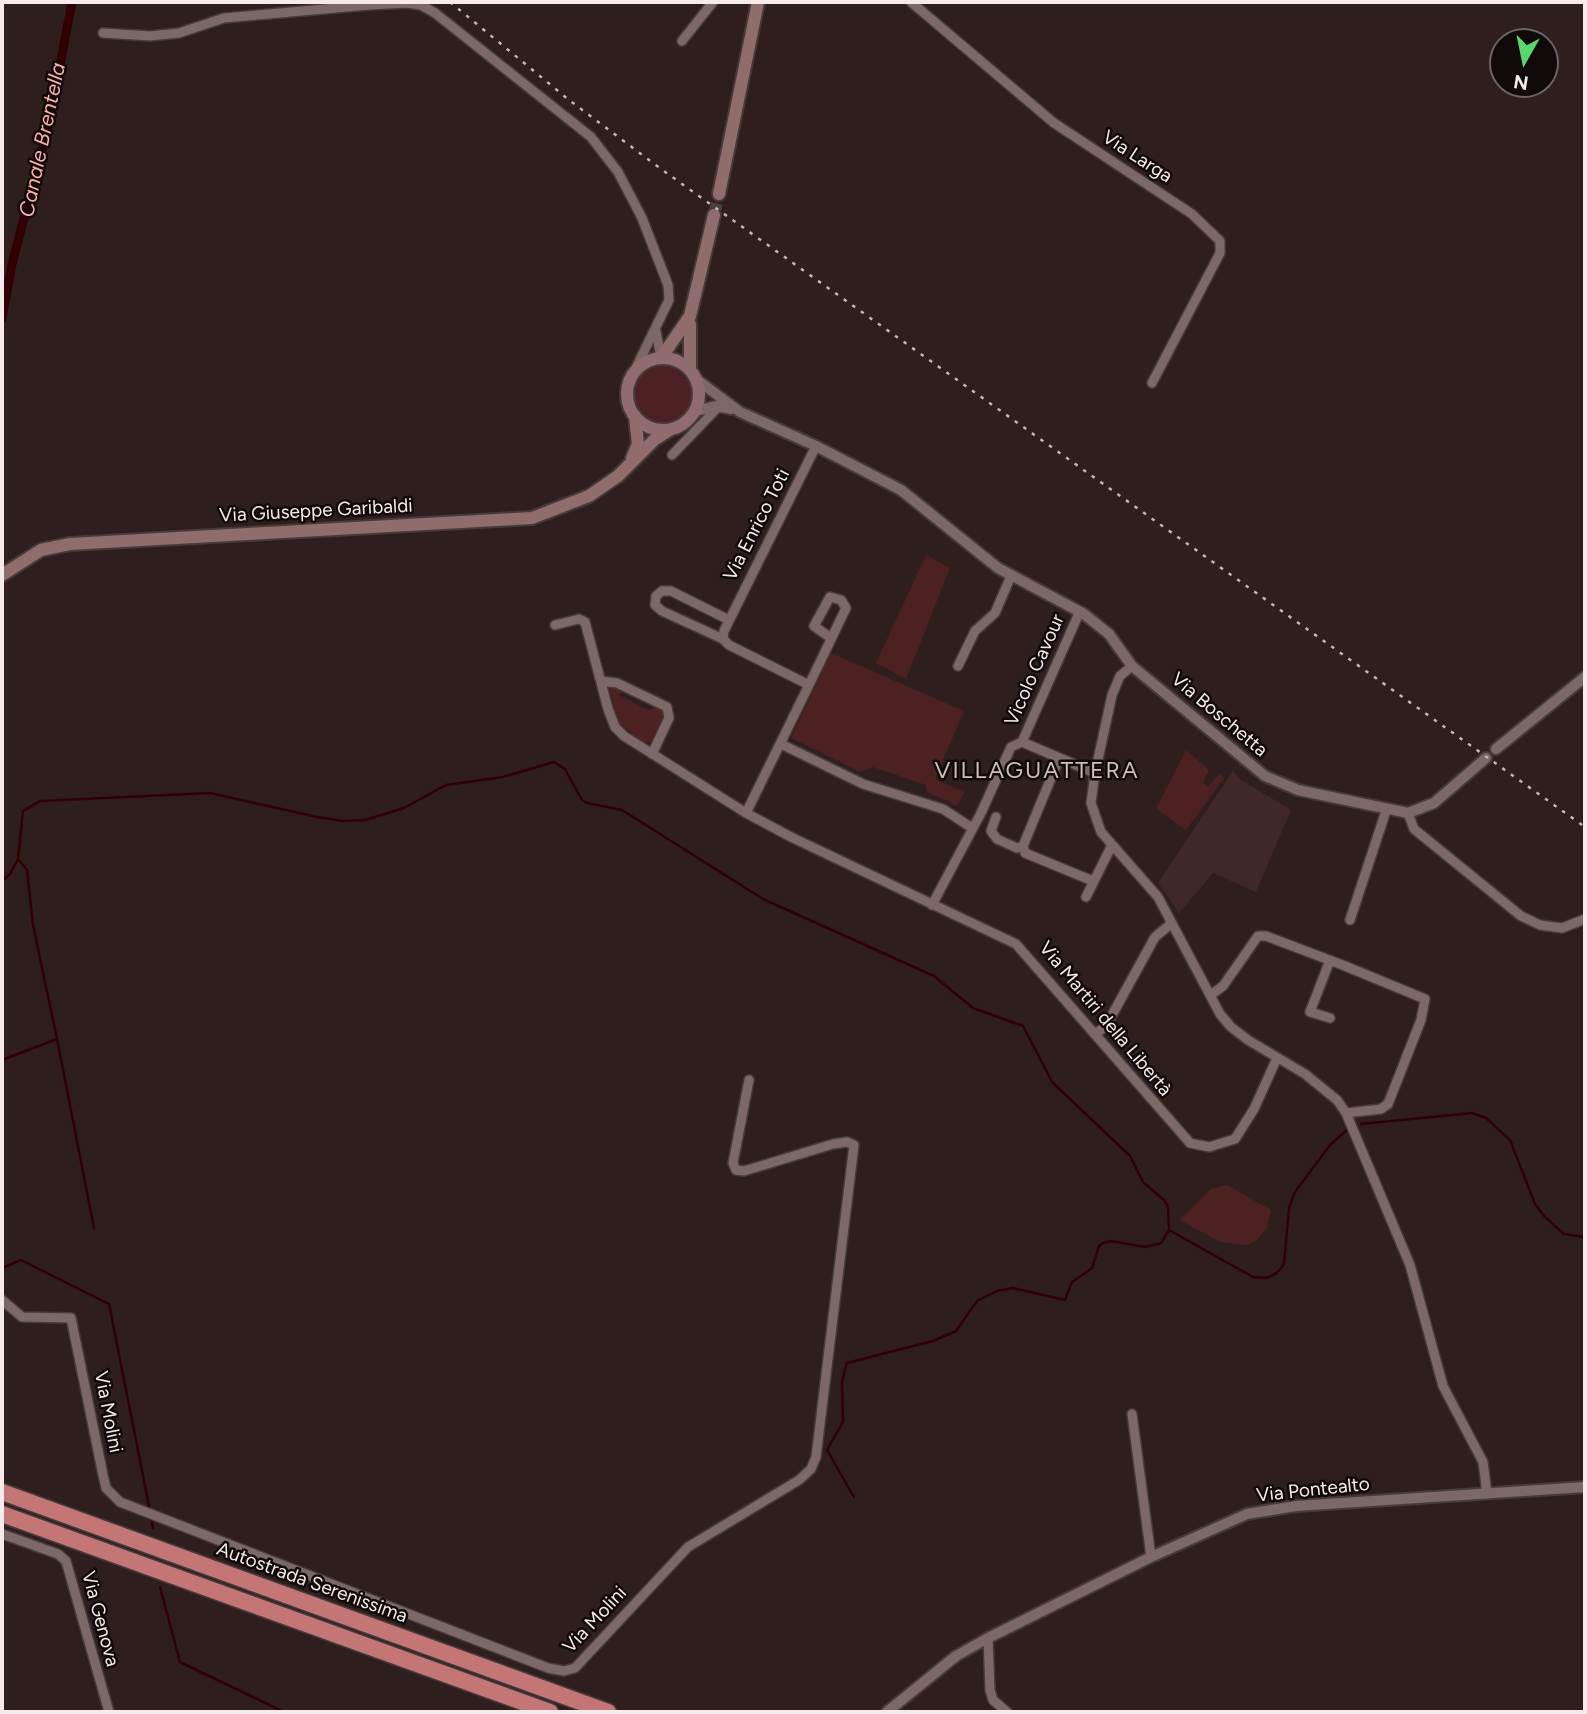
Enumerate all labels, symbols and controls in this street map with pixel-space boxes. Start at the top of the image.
north arrow [1489,28,1559,98]
water label: Canale Brentella [14,60,72,220]
text: N [1512,70,1530,95]
street label: Via Larga [1098,126,1176,188]
street label: Via Enrico Toti [719,465,795,585]
street label: Via Giuseppe Garibaldi [219,495,413,527]
street label: Vicolo Cavour [1000,611,1070,729]
street label: Via Boschetta [1166,668,1272,762]
district label: VILLAGUATTERA [936,757,1138,785]
street label: Via Martiri della Libertà [1034,937,1176,1101]
street label: Via Molini [89,1369,127,1455]
street label: Via Pontealto [1255,1473,1371,1507]
street label: Autostrada Serenissima [214,1538,410,1628]
street label: Via Genova [76,1569,124,1669]
street label: Via Molini [558,1582,632,1658]

